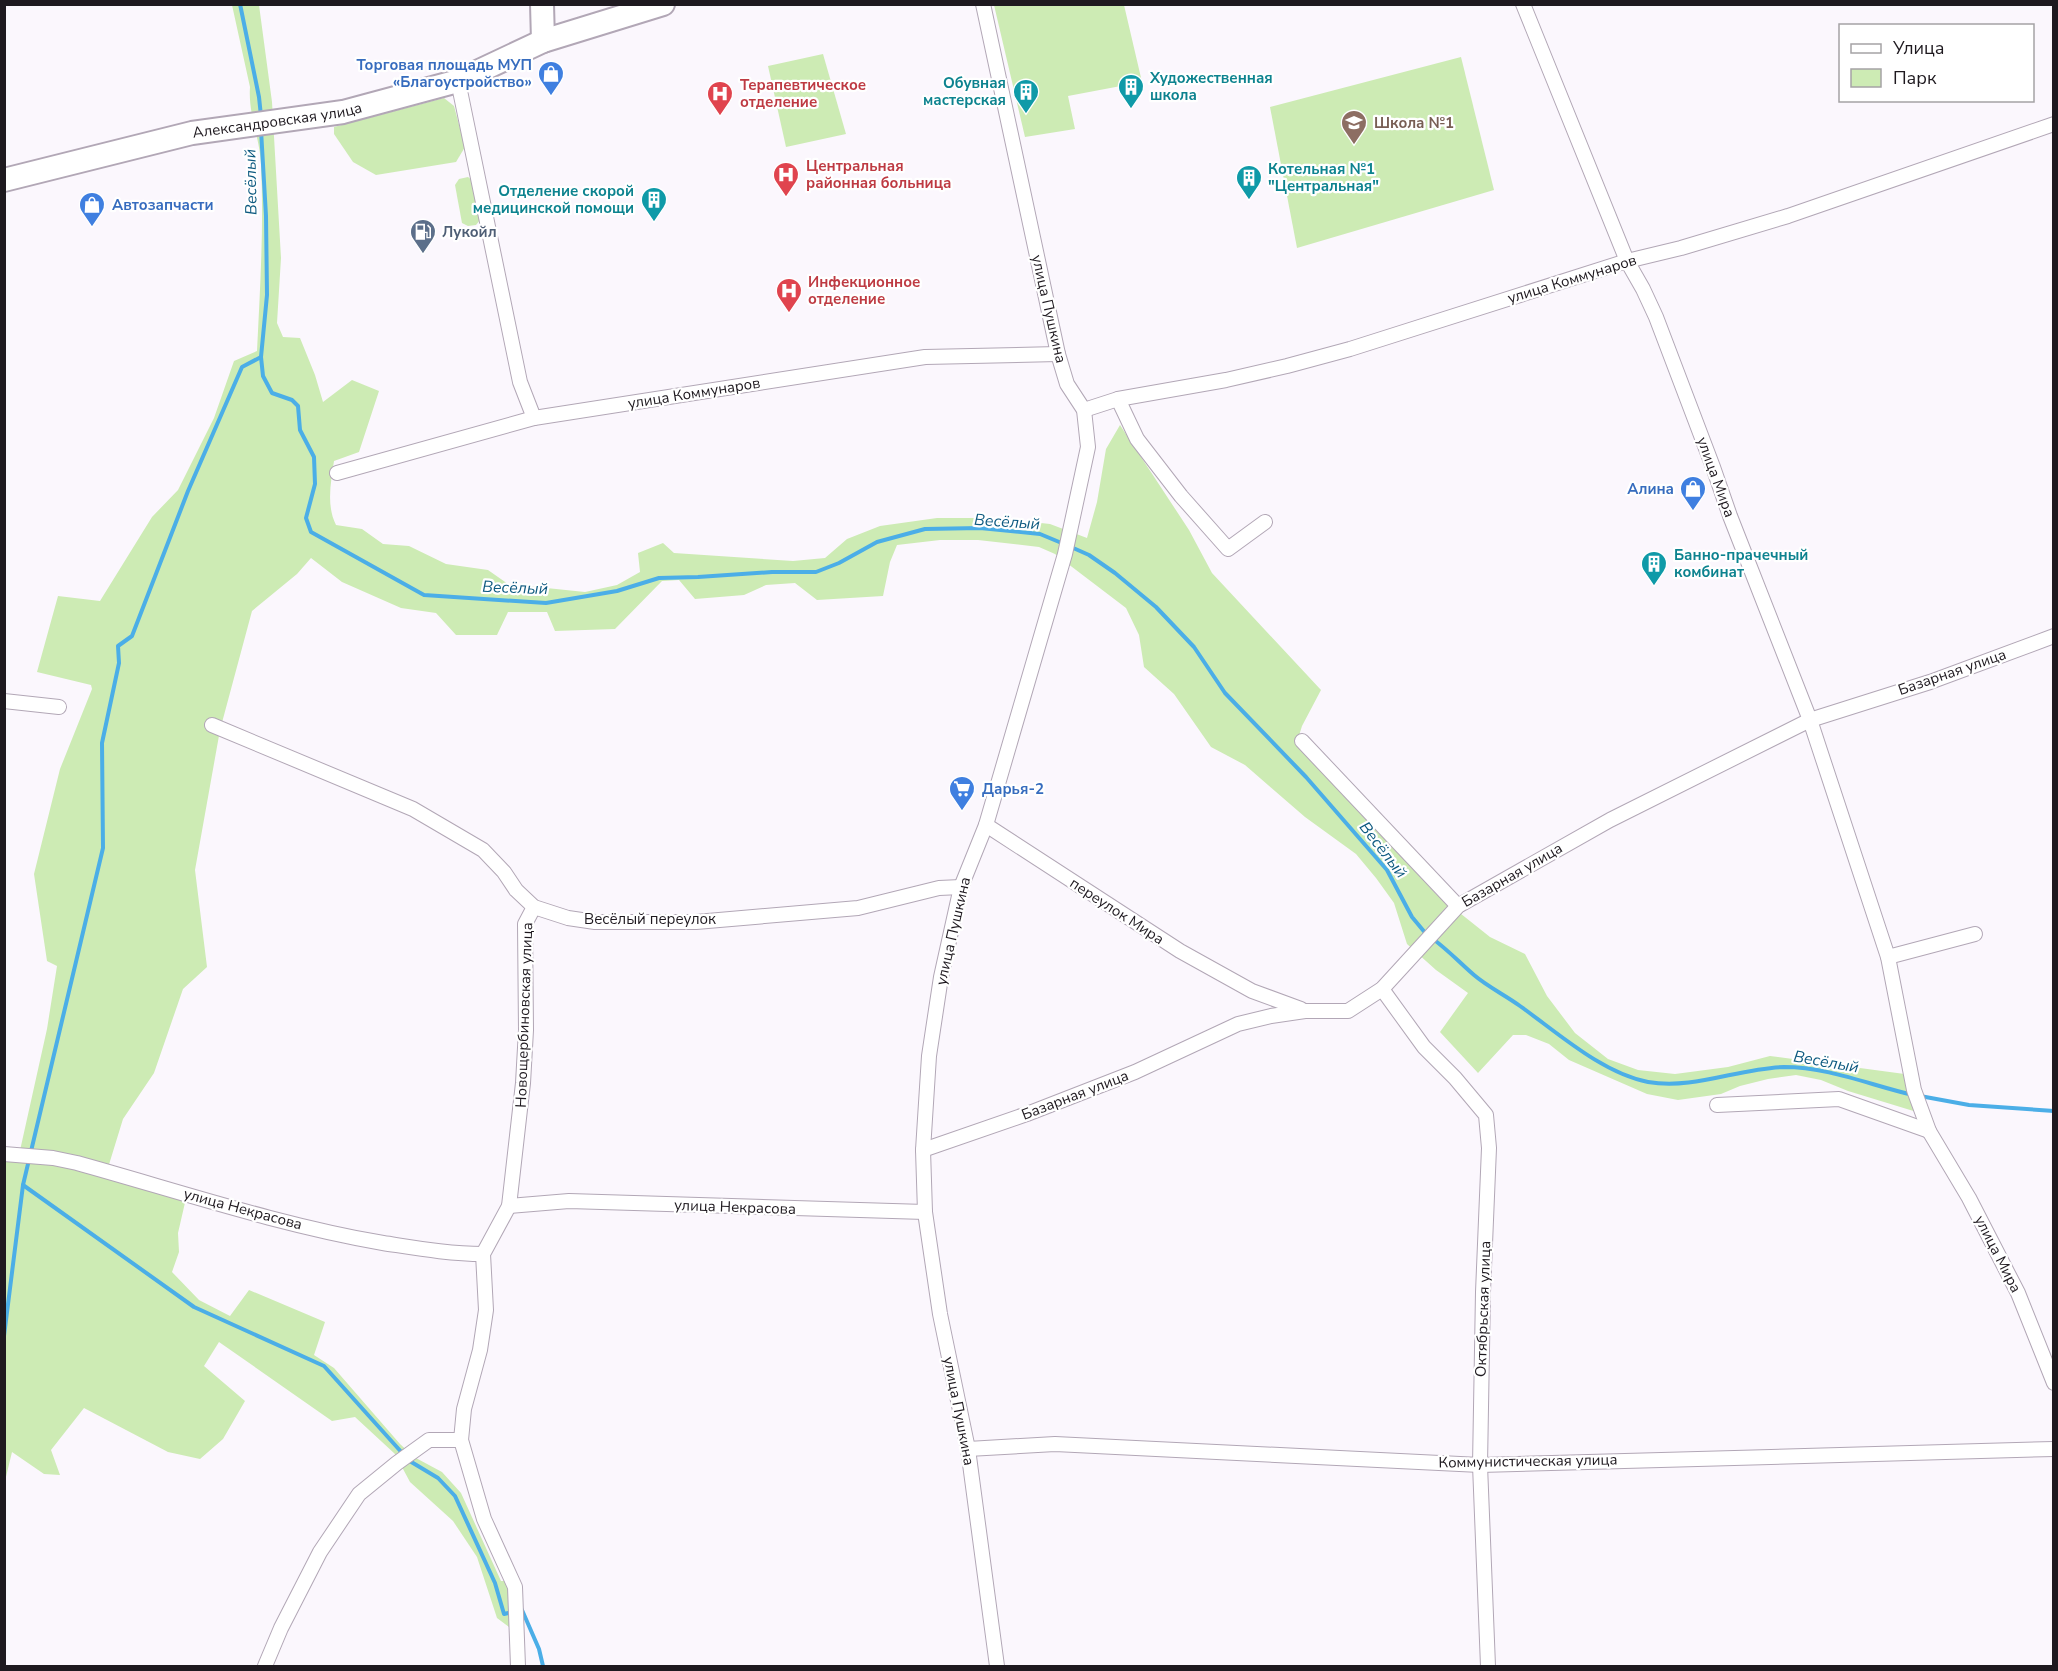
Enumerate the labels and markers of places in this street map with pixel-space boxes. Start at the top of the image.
place label: Торговая площадь МУП «Благоустройство» [356,55,532,92]
shop icon: Торговая площадь МУП «Благоустройство» [536,59,566,97]
place label: Художественная школа [1149,68,1273,105]
building icon: Художественная школа [1116,72,1146,110]
place label: Обувная мастерская [923,73,1006,110]
place label: Терапевтическое отделение [740,75,866,112]
building icon: Обувная мастерская [1011,77,1041,115]
hospital icon: Терапевтическое отделение [705,79,735,117]
school or university icon: Школа №1 [1339,108,1369,146]
place label: Школа №1 [1374,113,1454,133]
place label: Центральная районная больница [806,156,951,193]
place label: Котельная №1 "Центральная" [1268,159,1379,196]
hospital icon: Центральная районная больница [771,160,801,198]
building icon: Котельная №1 "Центральная" [1234,163,1264,201]
place label: Отделение скорой медицинской помощи [473,181,634,218]
building icon: Отделение скорой медицинской помощи [639,185,669,223]
shop icon: Автозапчасти [77,190,107,228]
place label: Автозапчасти [112,195,213,215]
fuel station icon: Лукойл [408,217,438,255]
place label: Лукойл [442,222,497,242]
place label: Инфекционное отделение [808,272,920,309]
hospital icon: Инфекционное отделение [774,276,804,314]
shop icon: Алина [1678,474,1708,512]
place label: Алина [1627,479,1674,499]
place label: Банно-прачечный комбинат [1674,545,1808,582]
building icon: Банно-прачечный комбинат [1639,549,1669,587]
supermarket icon: Дарья-2 [947,774,977,812]
place label: Дарья-2 [982,779,1044,799]

